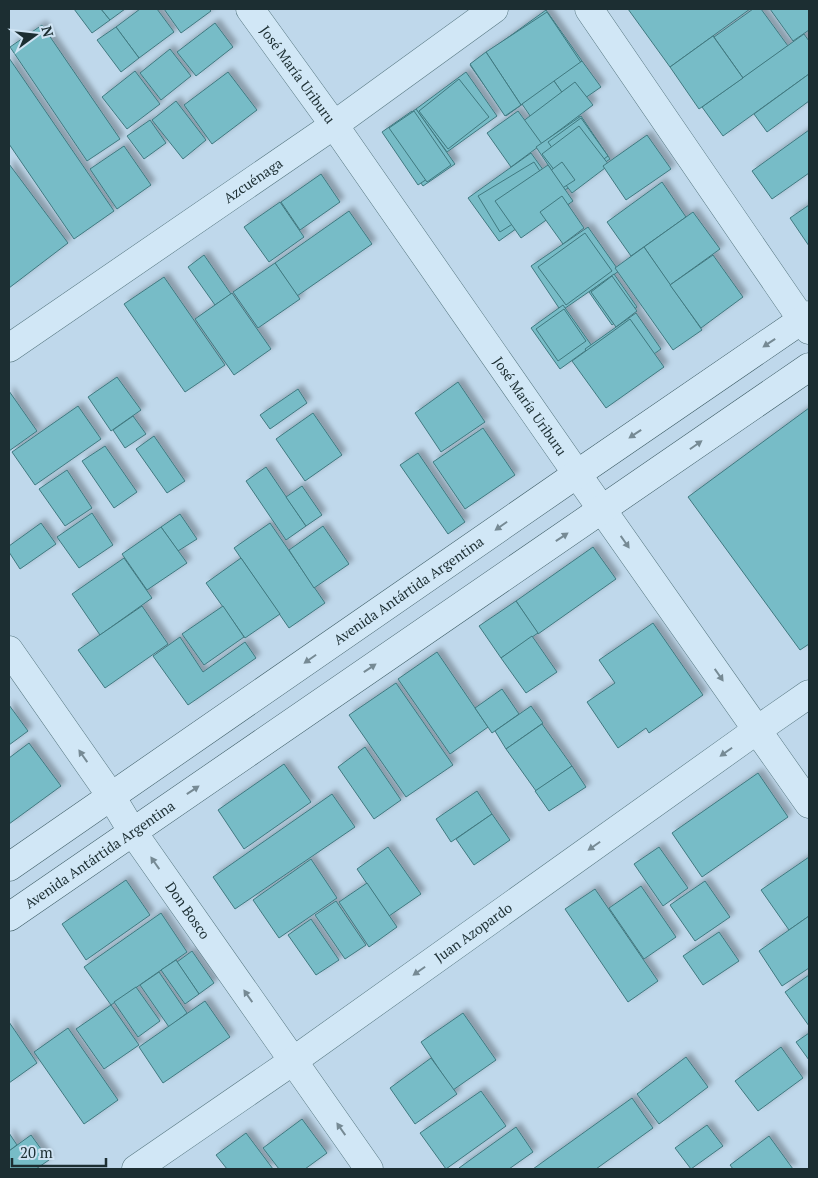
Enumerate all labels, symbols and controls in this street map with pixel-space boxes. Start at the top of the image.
north arrow [10,10,60,60]
street label: José María Uriburu [256,22,340,127]
text: N [37,24,59,39]
street label: Azcuénaga [219,153,286,207]
one-way arrow [762,338,776,348]
street label: José María Uriburu [489,353,571,459]
one-way arrow [628,429,641,439]
one-way arrow [689,440,703,450]
one-way arrow [494,521,508,531]
street label: Avenida Antártida Argentina [330,531,487,649]
one-way arrow [555,532,569,542]
one-way arrow [620,535,631,548]
one-way arrow [303,654,316,663]
one-way arrow [364,663,377,673]
one-way arrow [714,668,724,682]
one-way arrow [719,747,733,757]
one-way arrow [78,749,88,763]
one-way arrow [186,785,200,795]
street label: Avenida Antártida Argentina [20,796,178,913]
one-way arrow [587,841,601,851]
one-way arrow [150,856,160,870]
street label: Don Bosco [161,878,215,943]
street label: Juan Azopardo [430,898,516,966]
one-way arrow [412,966,425,976]
one-way arrow [243,990,253,1003]
one-way arrow [336,1123,346,1136]
scale bar [12,1136,106,1168]
text: 20 m [20,1142,53,1162]

